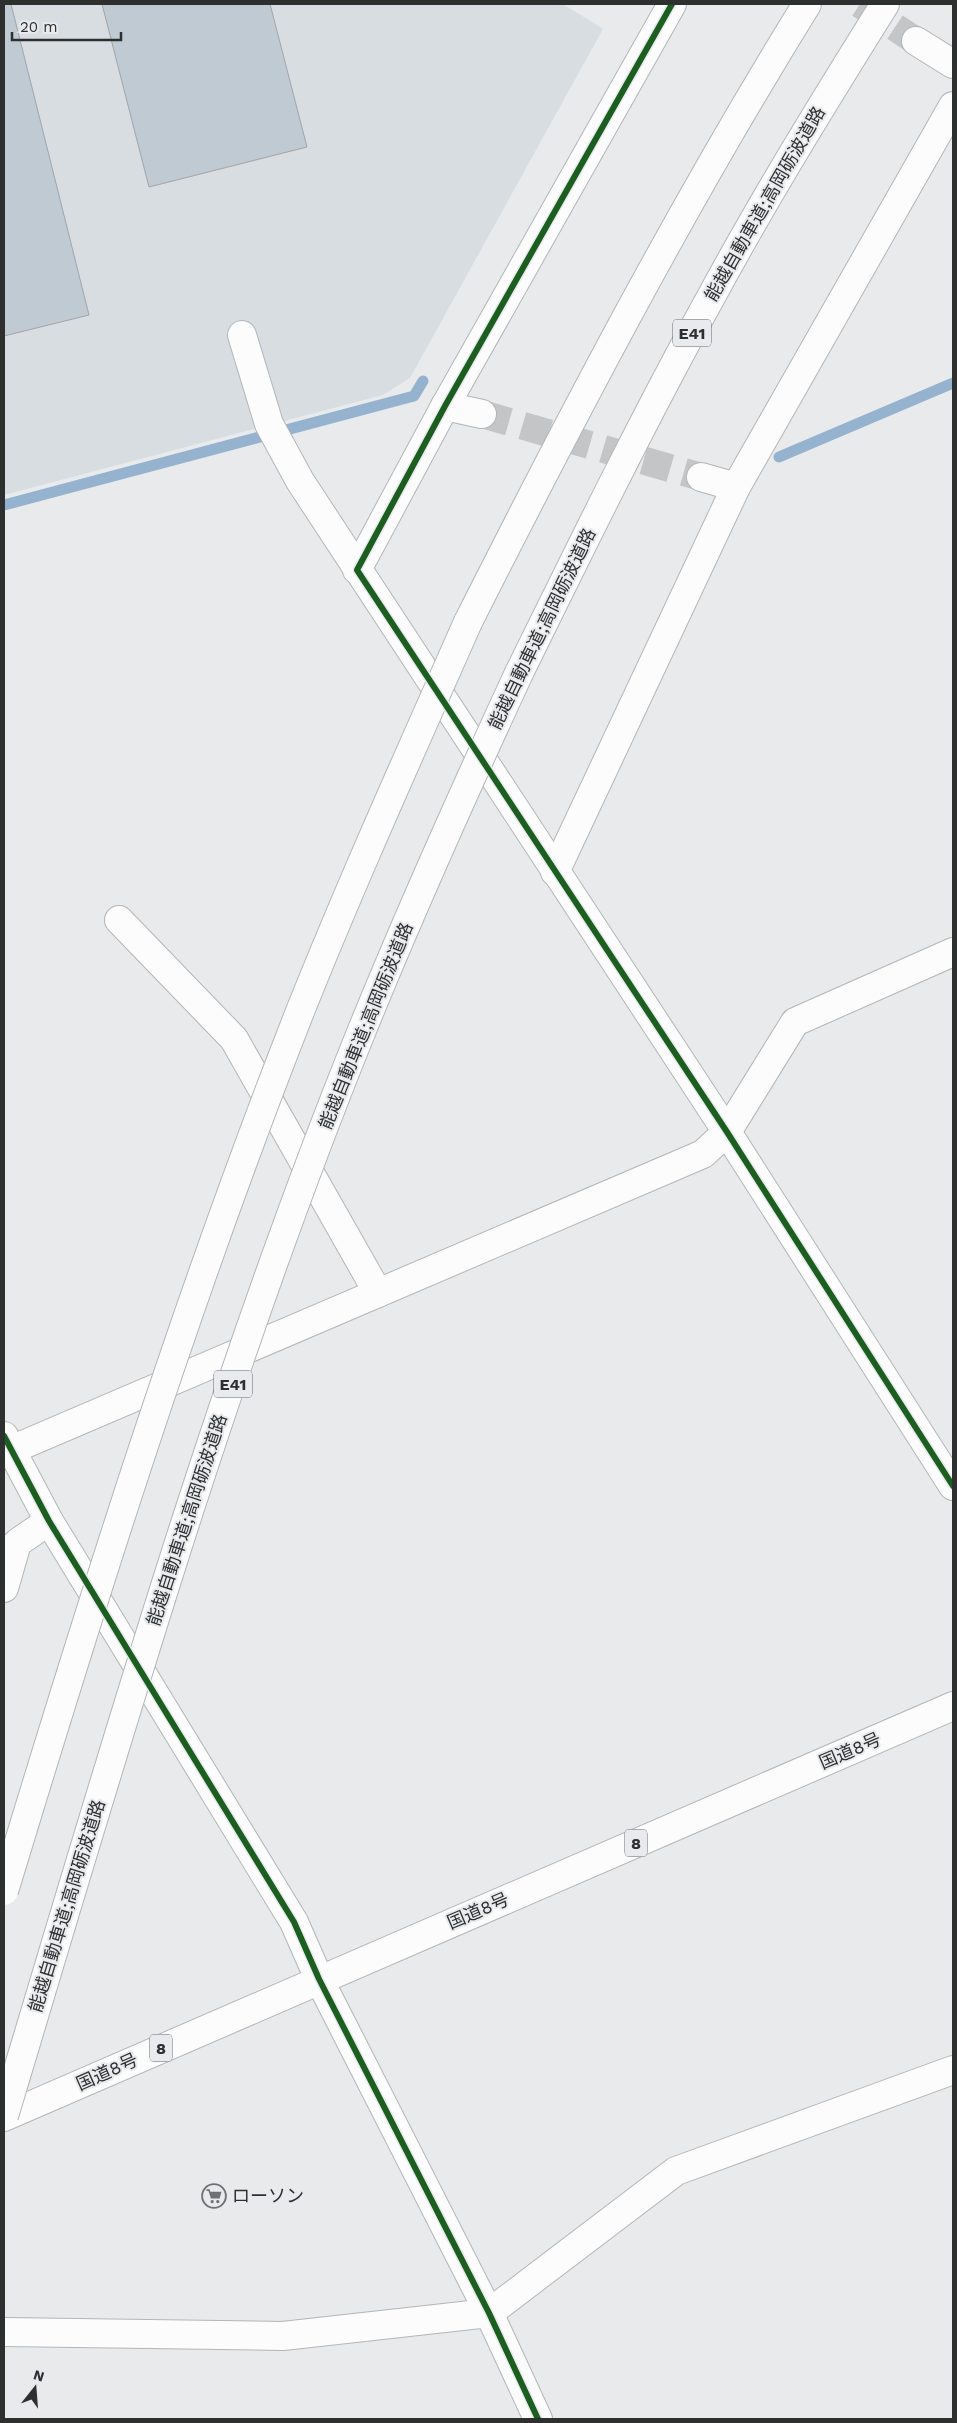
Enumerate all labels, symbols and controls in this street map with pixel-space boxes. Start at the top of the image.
scale bar [12,10,121,42]
text: 20 m [20,18,58,36]
street label: 能越自動車道;高岡砺波道路 [700,103,829,305]
road number: E41 [673,319,711,346]
street label: 能越自動車道;高岡砺波道路 [484,525,599,733]
street label: 能越自動車道;高岡砺波道路 [314,919,417,1132]
road number: E41 [214,1370,252,1398]
street label: 能越自動車道;高岡砺波道路 [142,1411,231,1628]
street label: 国道8号 [816,1728,884,1773]
street label: 能越自動車道;高岡砺波道路 [24,1797,109,2015]
road number: 8 [625,1830,647,1856]
street label: 国道8号 [444,1888,512,1933]
road number: 8 [150,2035,172,2062]
street label: 国道8号 [73,2049,141,2094]
supermarket icon: ローソン [201,2183,227,2209]
place label: ローソン [232,2185,304,2206]
north arrow [10,2363,60,2413]
text: N [32,2366,46,2385]

